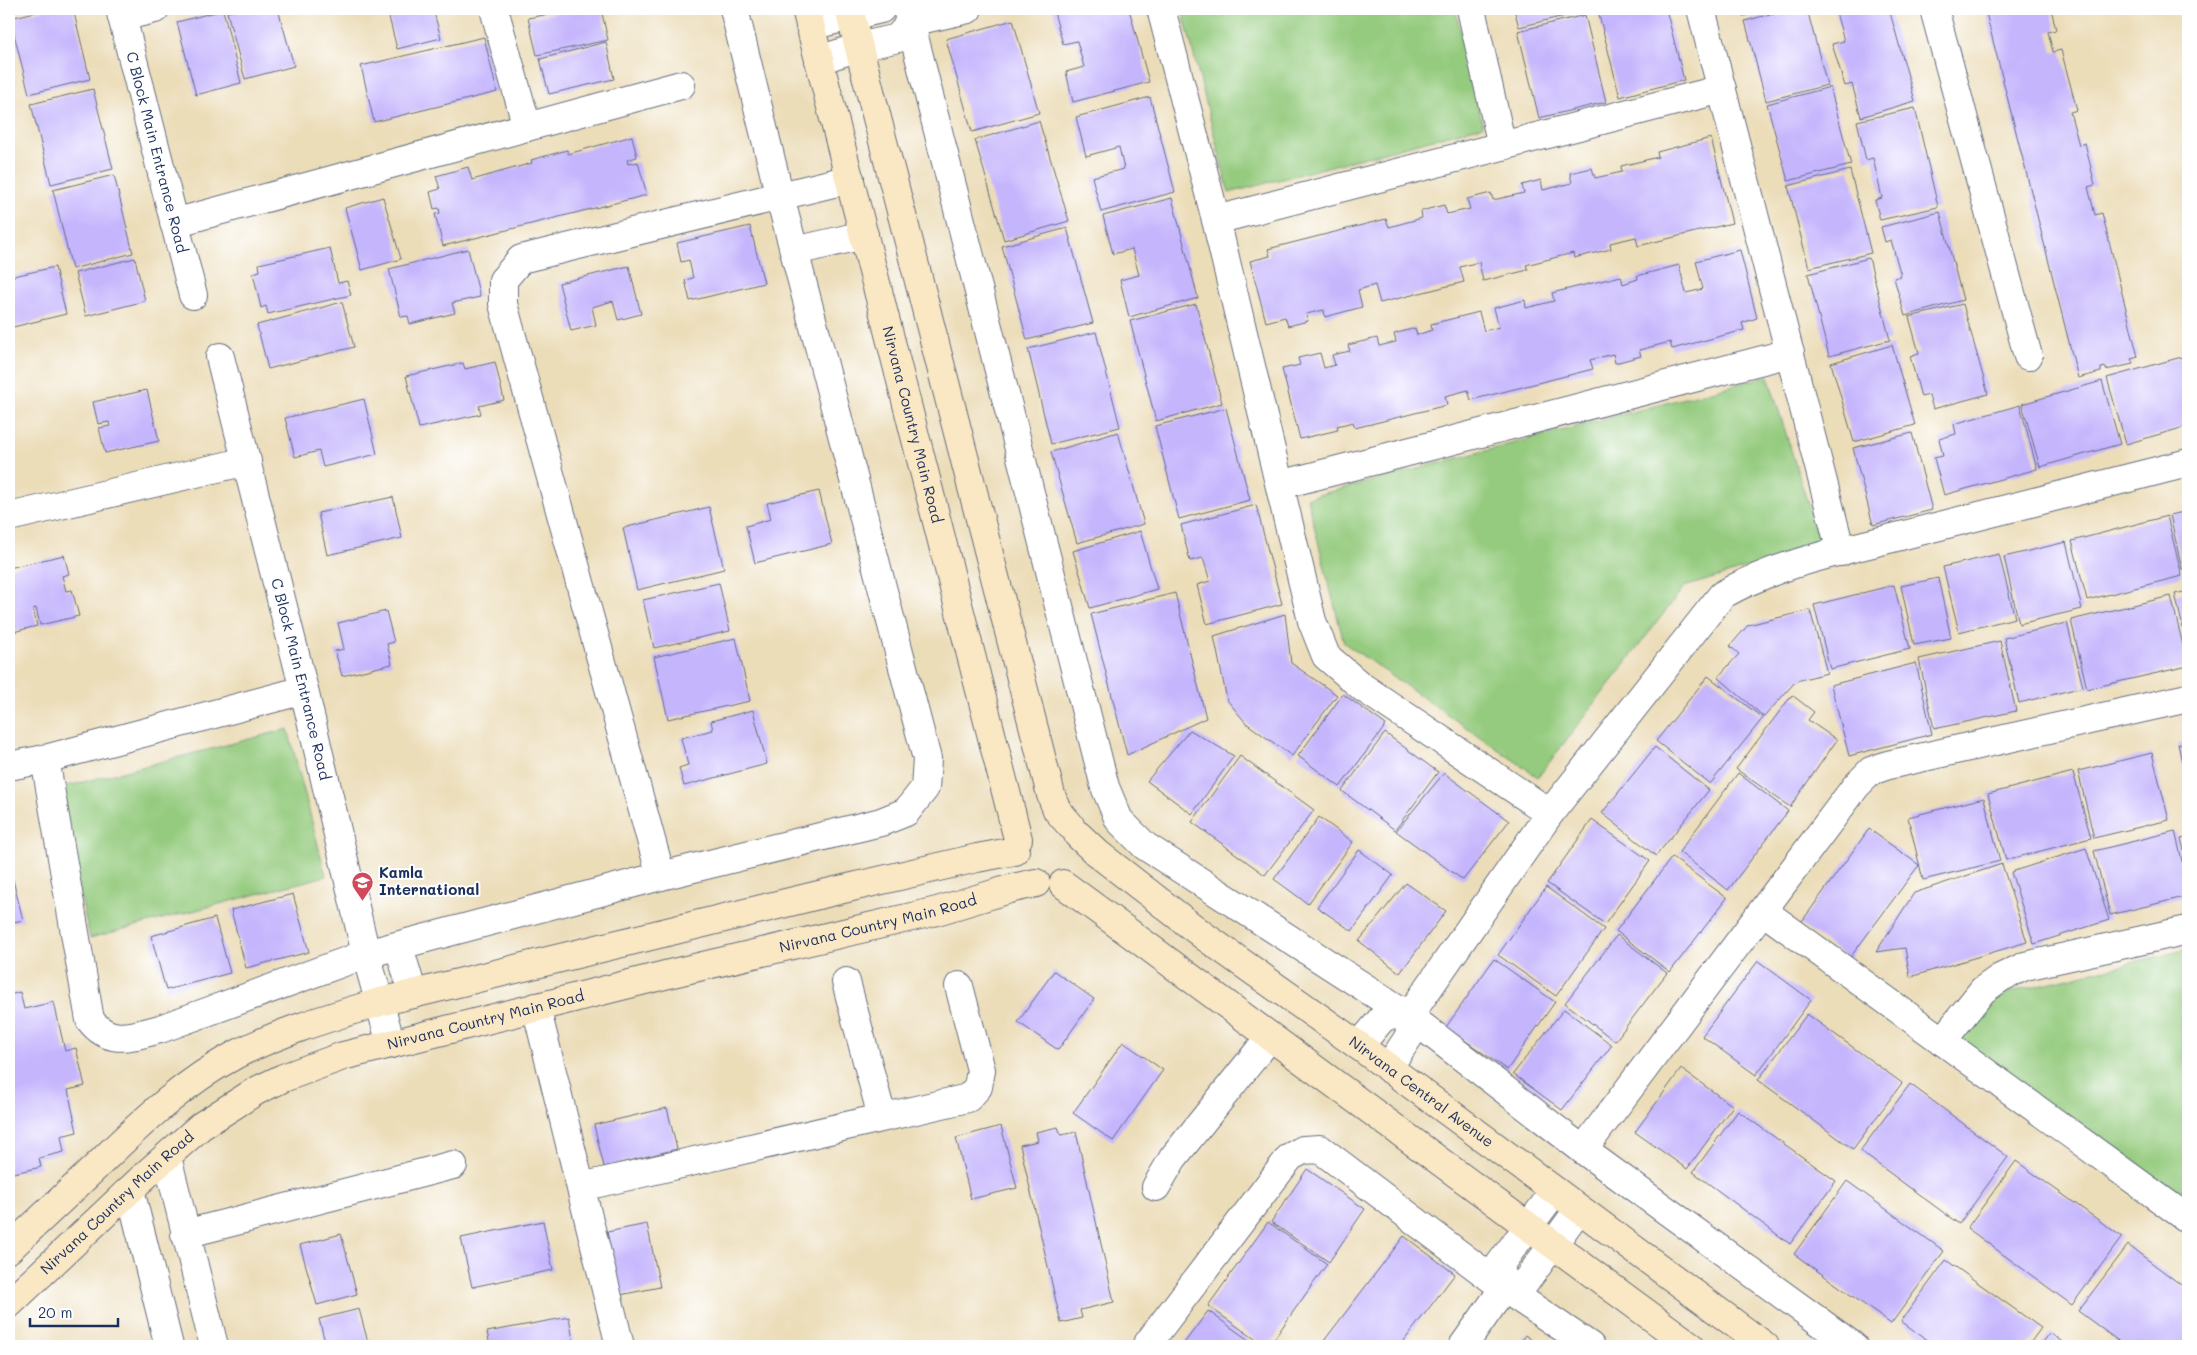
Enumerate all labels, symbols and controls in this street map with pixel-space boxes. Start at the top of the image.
street label: C Block Main Entrance Road [122,49,193,255]
street label: Nirvana Country Main Road [878,324,948,525]
street label: C Block Main Entrance Road [267,576,336,782]
place label: Kamla International [379,862,479,899]
school or university icon: Kamla International [351,870,375,901]
street label: Nirvana Country Main Road [777,889,979,957]
street label: Nirvana Country Main Road [385,985,586,1054]
street label: Nirvana Central Avenue [1345,1031,1498,1151]
street label: Nirvana Country Main Road [35,1126,197,1278]
scale bar [30,1295,118,1327]
text: 20 m [38,1302,72,1322]

